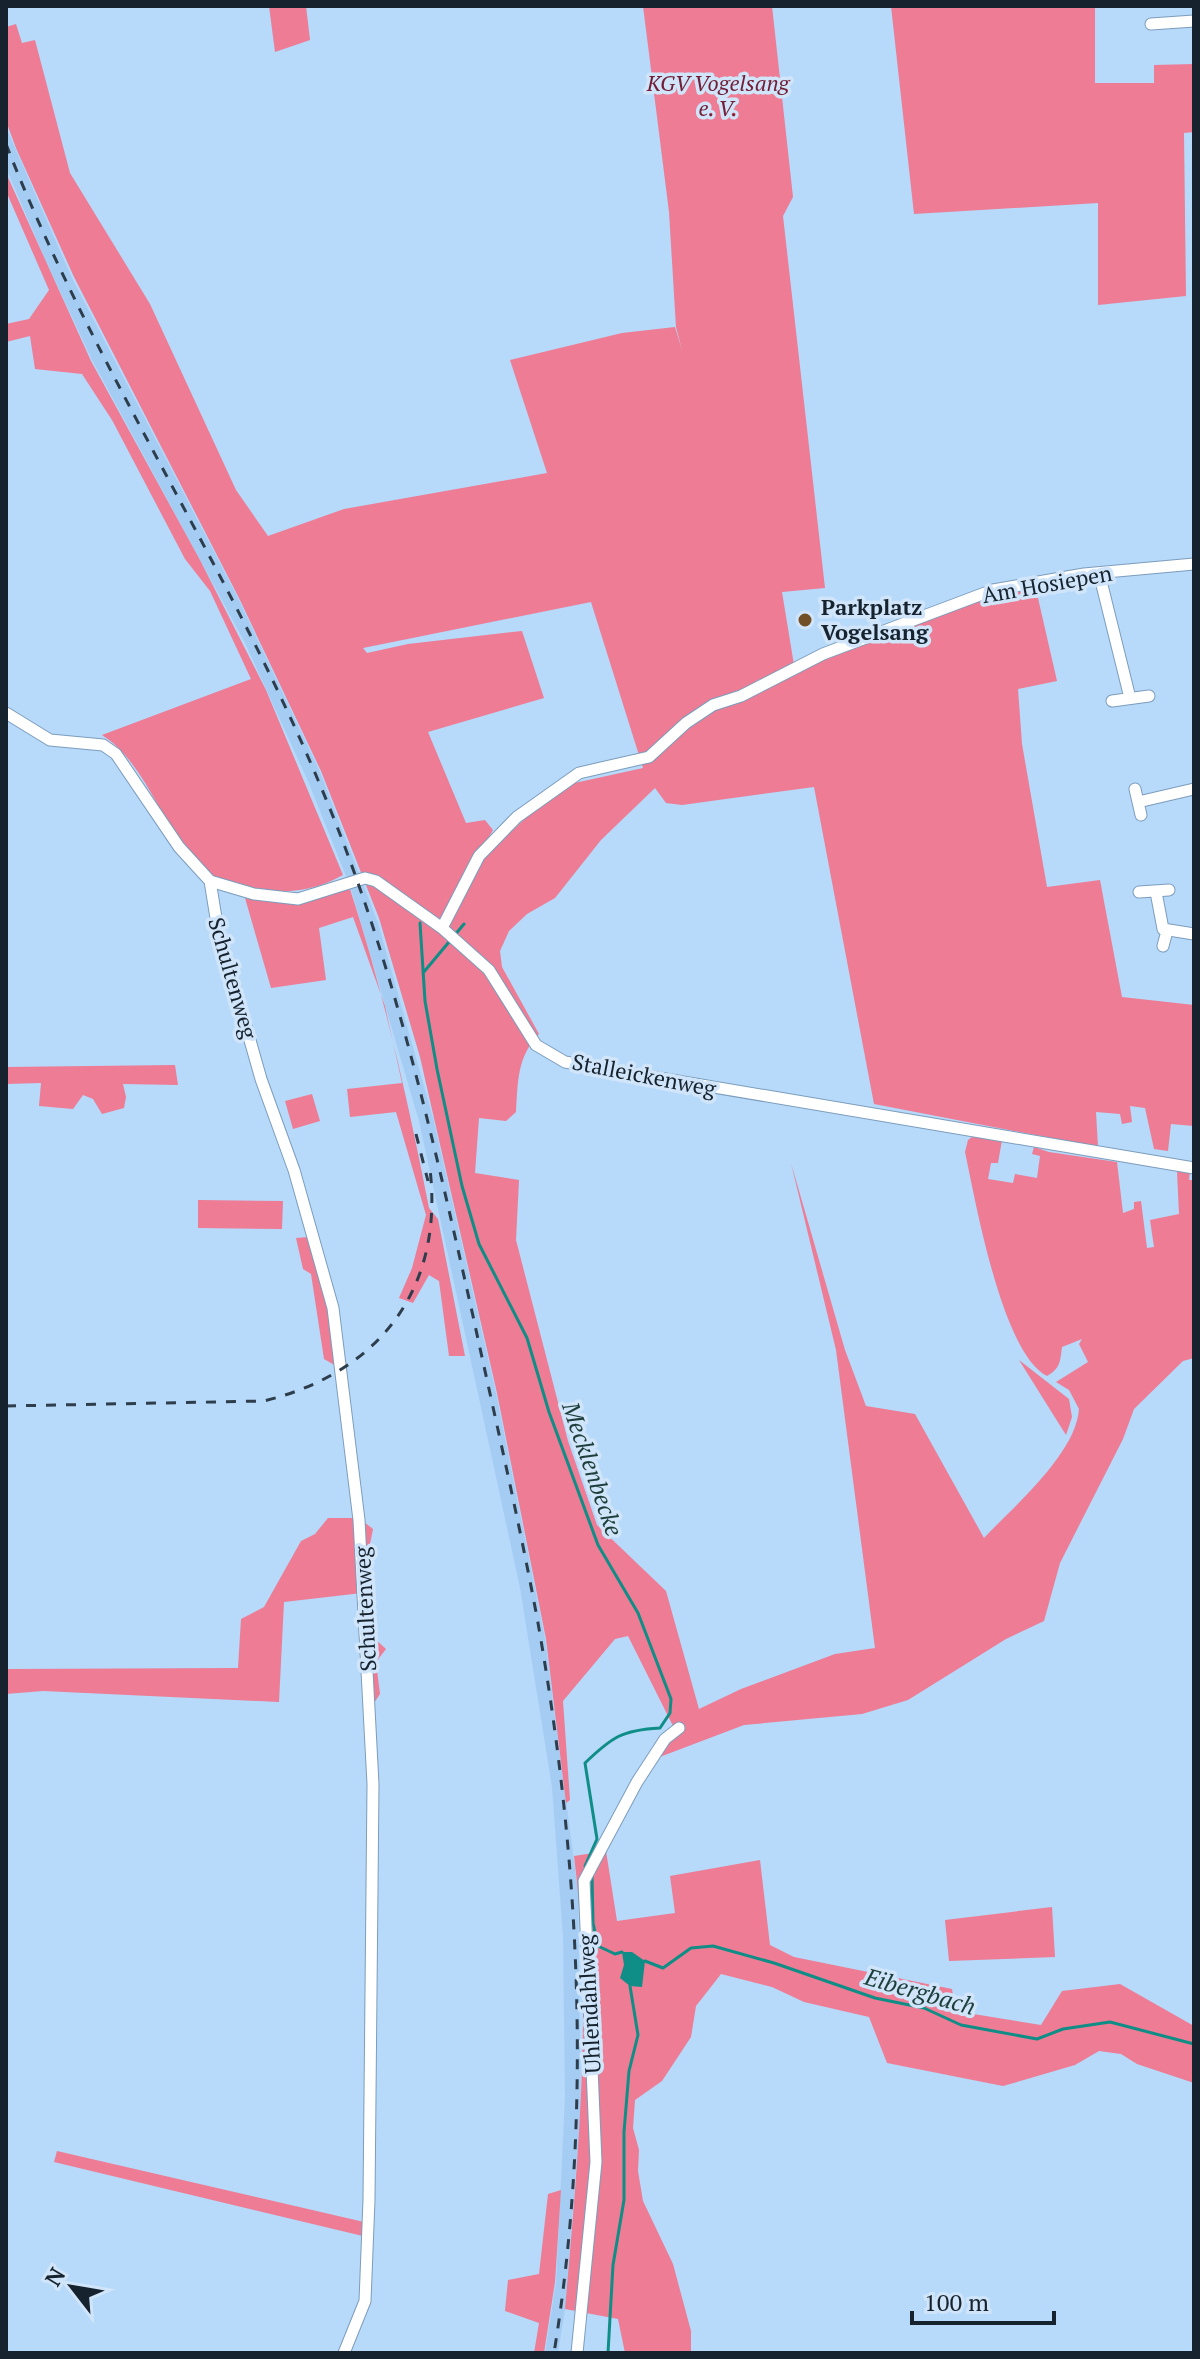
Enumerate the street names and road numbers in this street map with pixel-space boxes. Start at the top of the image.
street label: Am Hosiepen [980,558,1114,609]
street label: Schultenweg [202,914,265,1042]
street label: Stalleickenweg [570,1046,719,1103]
street label: Schultenweg [347,1545,382,1672]
street label: Uhlendahlweg [570,1933,607,2075]

